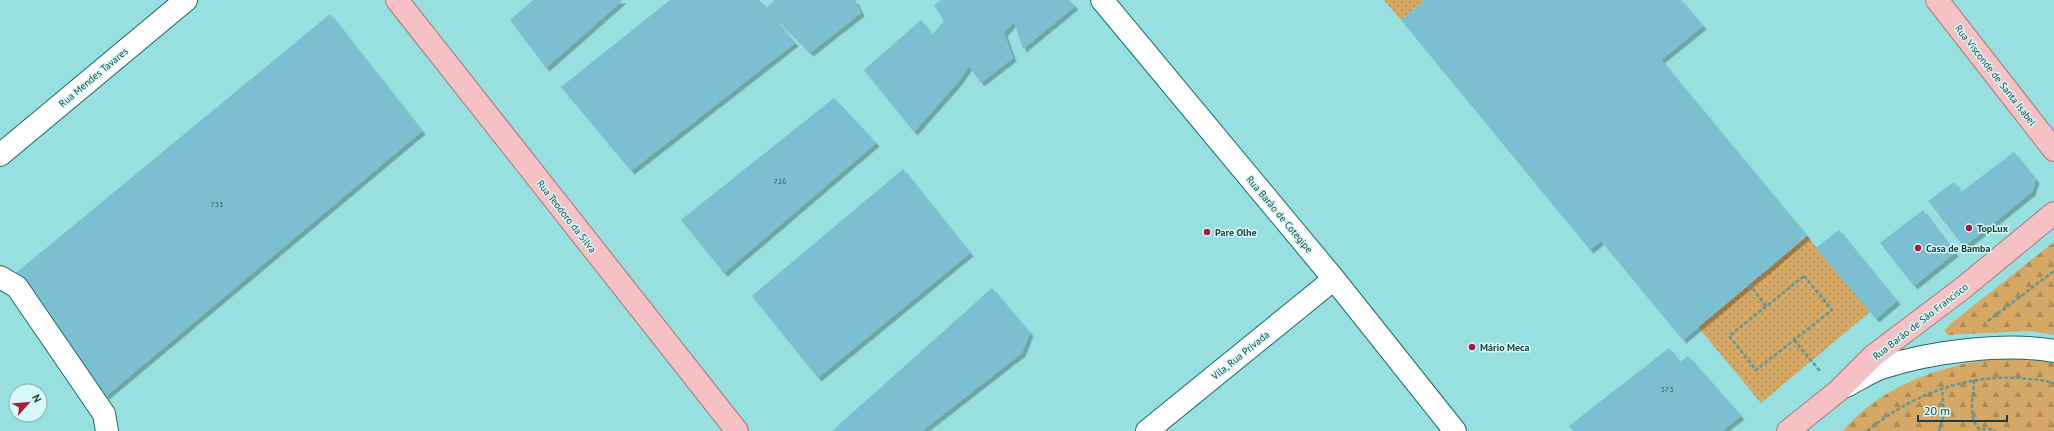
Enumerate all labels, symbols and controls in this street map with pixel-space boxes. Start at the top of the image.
street label: Rua Visconde de Santa Isabel [1952,22,2039,129]
street label: Rua Mendes Tavares [56,45,131,110]
street label: Rua Barão de Cotegipe [1244,173,1316,256]
house number: 726 [773,176,787,186]
street label: Rua Teodoro da Silva [534,177,599,255]
house number: 751 [210,199,224,209]
place label: TopLux [1977,222,2009,235]
marker: TopLux [1964,223,1974,233]
place label: Pare Olhe [1215,226,1257,239]
marker: Pare Olhe [1202,227,1212,237]
place label: Casa de Bamba [1926,242,1990,255]
marker: Casa de Bamba [1913,243,1923,253]
street label: Rua Barão de São Francisco [1870,280,1971,363]
street label: Vila, Rua Privada [1208,328,1272,383]
place label: Mário Meca [1480,341,1529,354]
marker: Mário Meca [1467,342,1477,352]
north arrow [8,383,48,423]
house number: 373 [1660,384,1674,394]
text: N [29,392,45,405]
scale bar [1918,397,2007,423]
text: 20 m [1924,403,1950,418]

